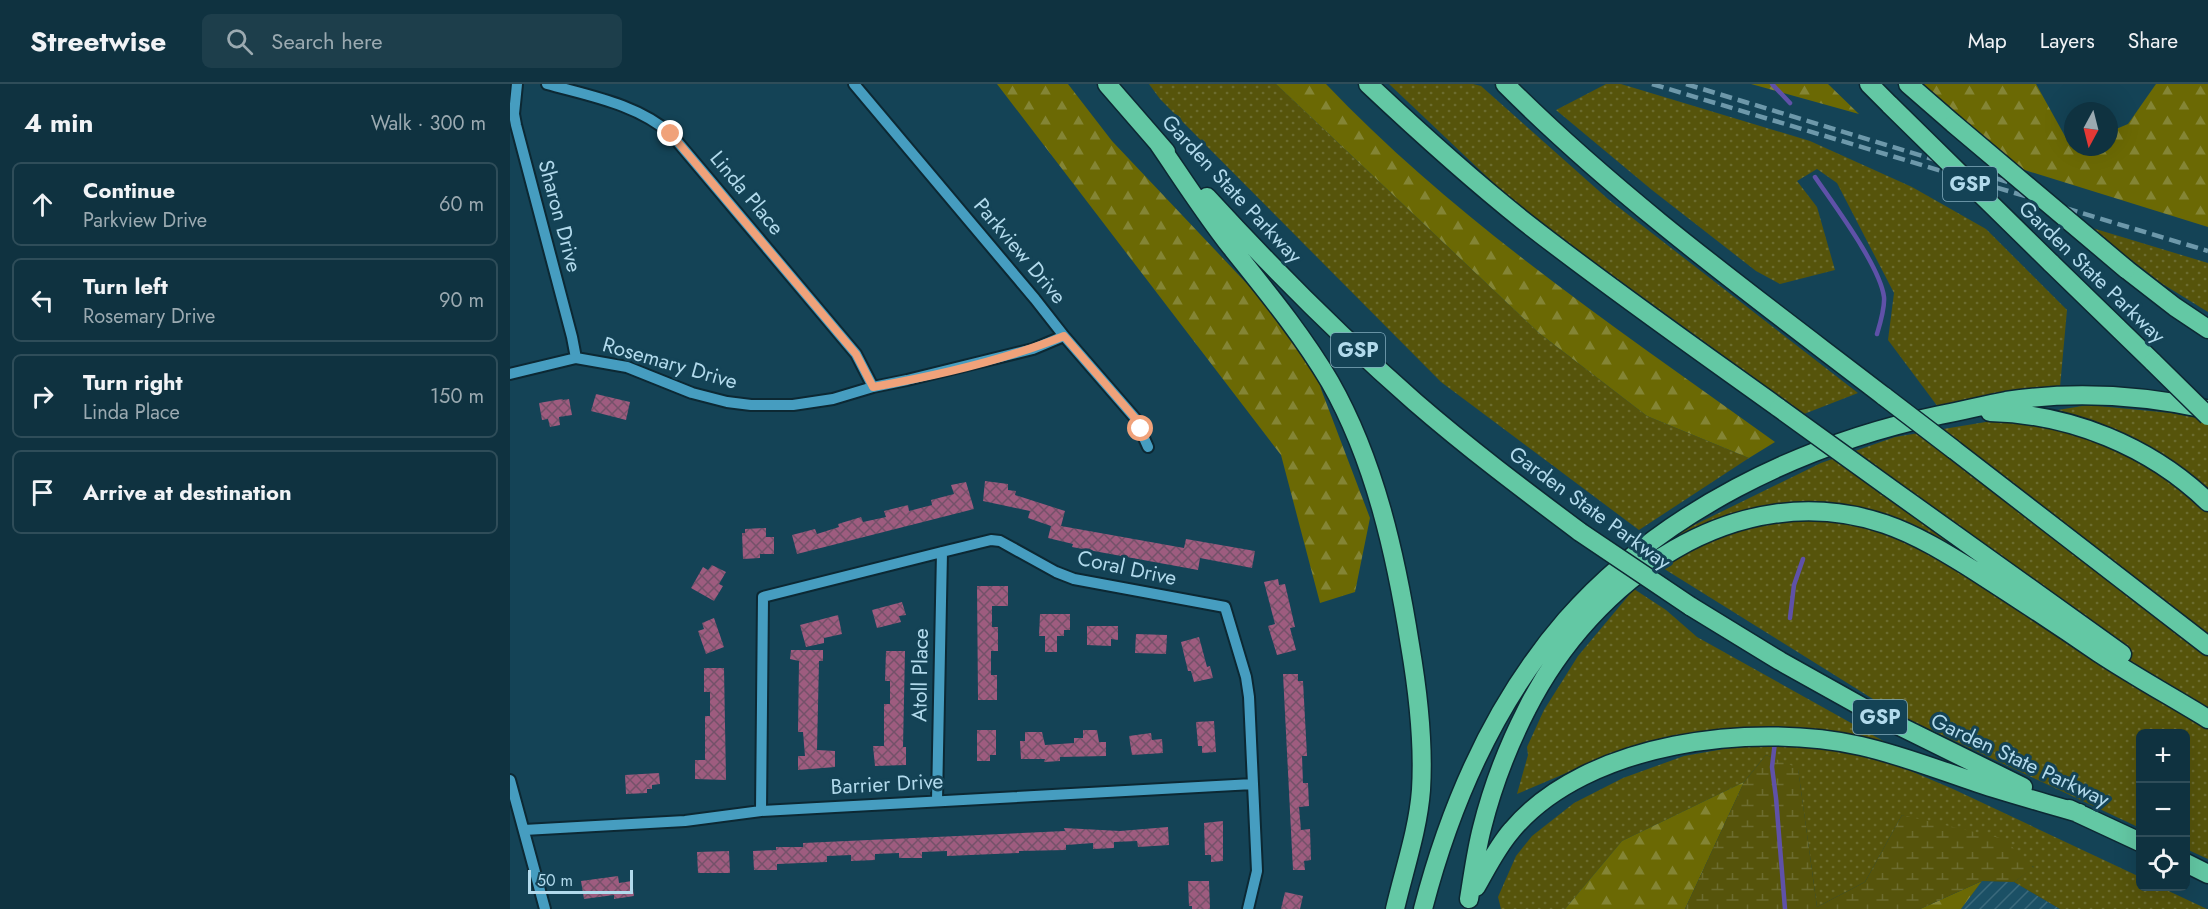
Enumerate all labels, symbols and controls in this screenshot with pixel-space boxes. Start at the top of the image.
search box [202,14,622,68]
text: Streetwise [30,21,166,62]
icon: search [223,25,256,58]
text: Search here [271,25,383,57]
text: Map [1968,26,2007,56]
text: Layers [2040,26,2095,56]
text: Share [2128,26,2178,56]
north arrow [2064,102,2118,156]
text: 4 min [24,104,93,142]
street label: Garden State Parkway [1155,108,1310,271]
text: Walk · 300 m [371,109,486,138]
route end [657,120,683,146]
street label: Linda Place [703,144,791,242]
street label: Sharon Drive [531,157,589,276]
road number: GSP [1943,167,1997,201]
text: Continue [83,174,175,206]
icon: ahead [26,188,59,221]
text: 60 m [439,190,484,219]
street label: Parkview Drive [967,191,1073,311]
street label: Garden State Parkway [2012,194,2173,351]
text: Parkview Drive [83,206,207,235]
text: Turn left [83,270,168,302]
icon: left [26,284,59,317]
text: 90 m [439,286,484,315]
text: Rosemary Drive [83,302,215,331]
street label: Rosemary Drive [599,329,741,397]
road number: GSP [1331,333,1385,367]
text: Turn right [83,366,183,398]
icon: right [26,380,59,413]
text: 150 m [430,382,484,411]
text: Linda Place [83,398,180,427]
route start [1127,415,1153,441]
street label: Garden State Parkway [1503,439,1678,578]
icon: arrive [26,476,59,509]
text: Arrive at destination [83,476,292,508]
street label: Coral Drive [1075,543,1180,593]
street label: Atoll Place [904,628,936,722]
road number: GSP [1853,700,1907,734]
street label: Garden State Parkway [1926,705,2115,815]
map controls [2136,729,2190,891]
button: + [2136,729,2190,783]
street label: Barrier Drive [830,766,944,802]
button: − [2136,783,2190,837]
button: locate [2136,837,2190,891]
scale bar [528,867,633,894]
text: 50 m [537,869,573,892]

